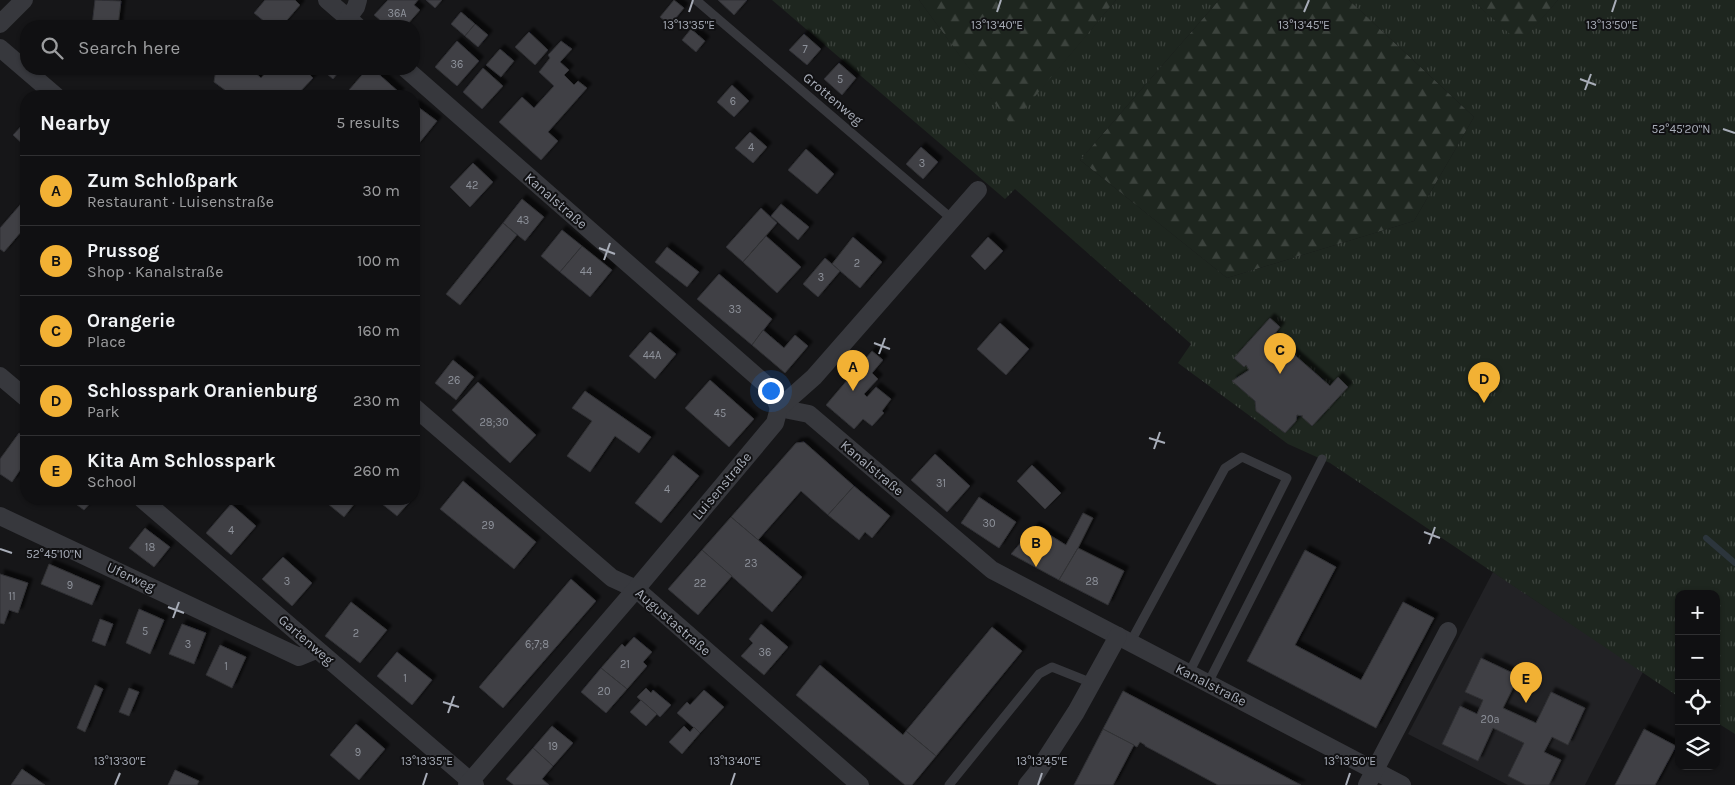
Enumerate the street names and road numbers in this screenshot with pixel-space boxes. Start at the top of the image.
street label: Grottenweg [800,69,867,129]
street label: Kanalstraße [521,169,591,233]
street label: Kanalstraße [837,437,907,499]
street label: Luisenstraße [689,449,755,523]
street label: Uferweg [104,558,158,596]
street label: Augustastraße [632,585,714,659]
street label: Gartenweg [275,611,337,669]
street label: Kanalstraße [1173,660,1249,710]

